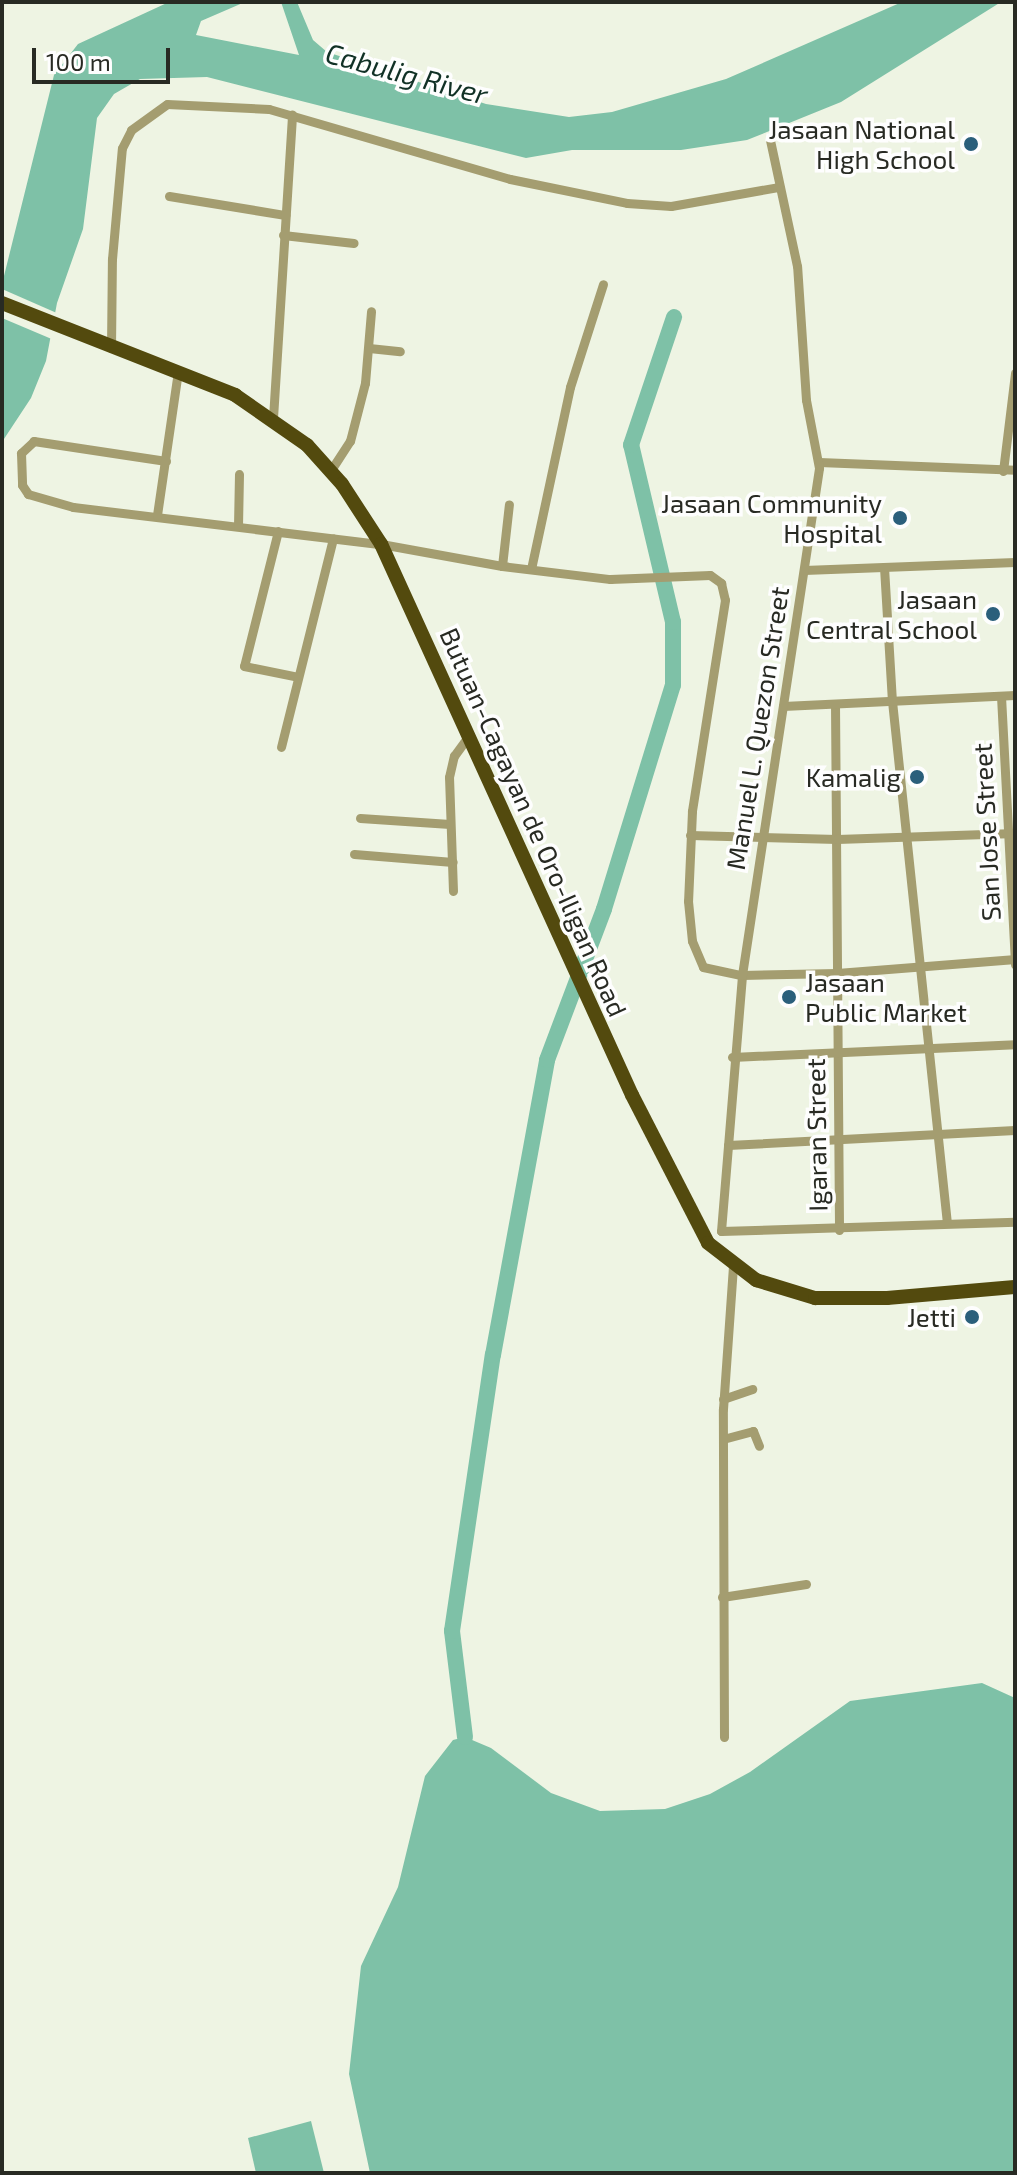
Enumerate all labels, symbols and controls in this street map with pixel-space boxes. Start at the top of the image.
scale bar [36,32,174,82]
water label: Cabulig River [322,35,492,111]
text: 100 m [46,47,111,76]
place label: Jasaan National High School [768,113,955,174]
marker: Jasaan National High School [962,135,980,153]
place label: Jasaan Community Hospital [661,487,882,548]
marker: Jasaan Community Hospital [889,507,911,529]
place label: Jasaan Central School [805,583,977,644]
street label: Manuel L. Quezon Street [719,584,795,872]
marker: Jasaan Central School [984,605,1002,623]
street label: Butuan-Cagayan de Oro-Iligan Road [434,623,634,1021]
street label: San Jose Street [966,742,1006,922]
place label: Kamalig [806,761,901,793]
marker: Kamalig [908,768,926,786]
place label: Jasaan Public Market [805,966,967,1028]
marker: Jasaan Public Market [780,988,798,1006]
street label: Igaran Street [799,1058,833,1212]
place label: Jetti [907,1301,956,1333]
marker: Jetti [963,1308,981,1326]

